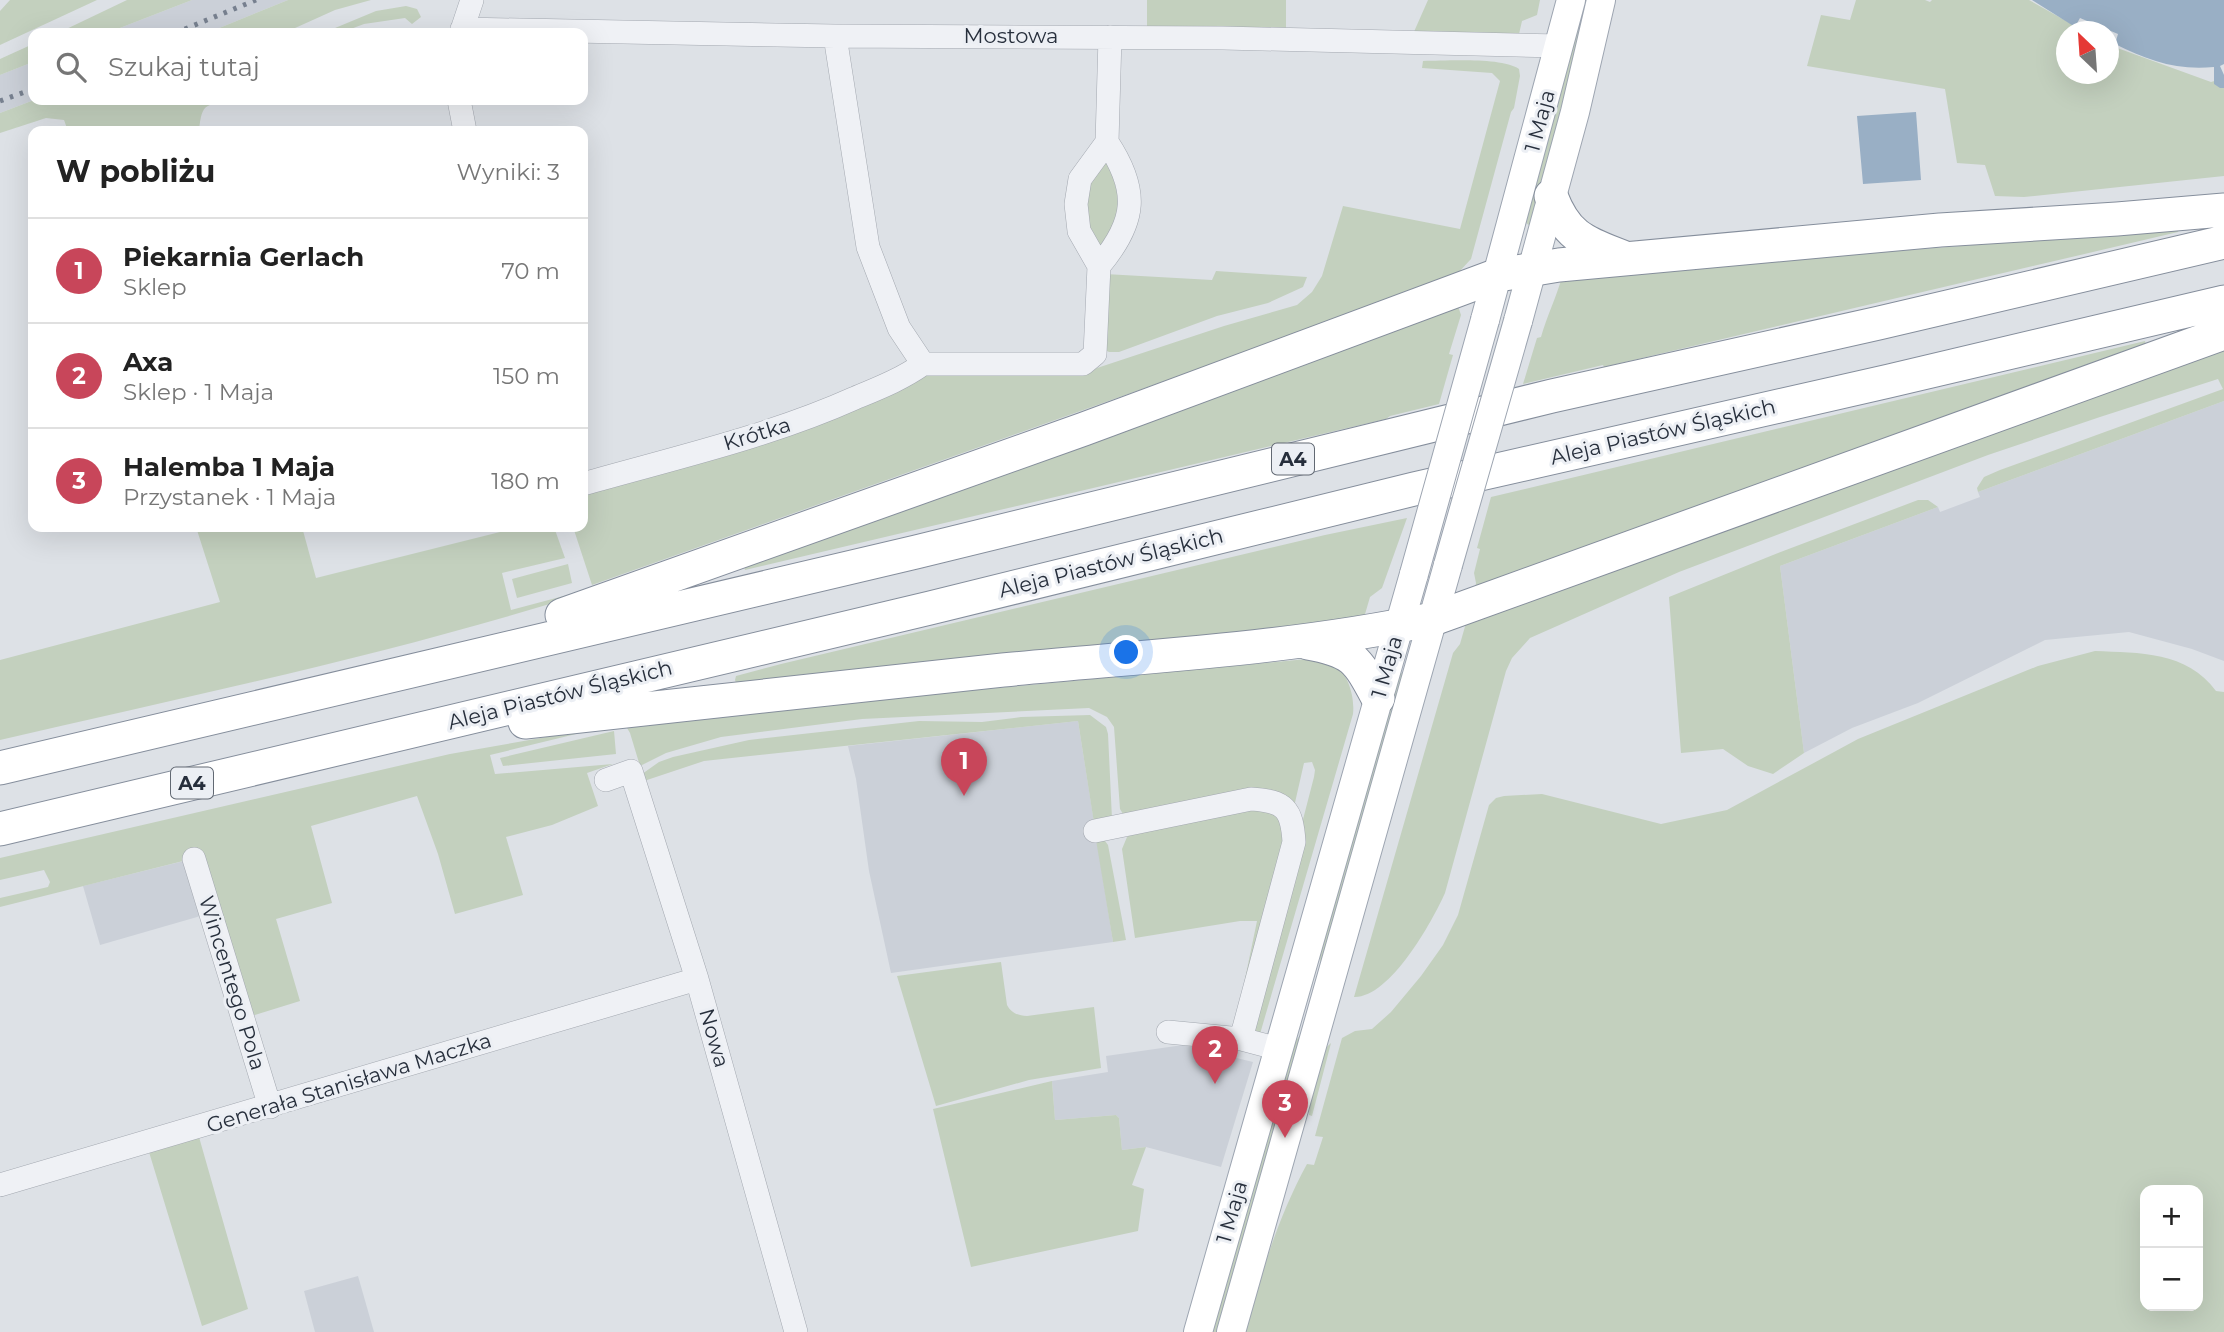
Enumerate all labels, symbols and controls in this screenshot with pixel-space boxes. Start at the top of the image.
north arrow [2056,21,2119,84]
street label: Mostowa [964,23,1058,48]
search box [28,28,588,105]
icon: search [52,48,90,86]
text: Szukaj tutaj [108,51,260,83]
street label: 1 Maja [1519,87,1560,155]
text: W pobliżu [56,153,215,190]
text: Wyniki: 3 [456,158,560,186]
text: Piekarnia Gerlach [123,241,364,273]
text: 1 [74,257,84,285]
text: 70 m [501,257,560,285]
text: Sklep [123,273,187,301]
text: Axa [123,346,173,378]
text: 2 [72,362,86,390]
text: 150 m [493,362,560,390]
text: Sklep · 1 Maja [123,378,274,406]
street label: Aleja Piastów Śląskich [1548,393,1778,470]
street label: Krótka [720,411,794,456]
road number: A4 [1272,444,1314,474]
text: Halemba 1 Maja [123,451,335,483]
text: 3 [72,467,86,495]
text: 180 m [491,467,560,495]
text: Przystanek · 1 Maja [123,483,336,511]
street label: Aleja Piastów Śląskich [996,523,1226,603]
street label: 1 Maja [1366,633,1407,701]
your location [1109,635,1143,669]
street label: Aleja Piastów Śląskich [445,655,675,735]
pin: 1 [941,738,987,796]
road number: A4 [171,768,213,798]
street label: Wincentego Pola [194,893,271,1073]
street label: Nowa [694,1005,735,1070]
pin: 2 [1192,1026,1238,1084]
street label: Generała Stanisława Maczka [203,1027,494,1138]
pin: 3 [1262,1080,1308,1138]
street label: 1 Maja [1211,1178,1252,1246]
map controls [2140,1185,2203,1311]
button: + [2140,1185,2203,1248]
button: − [2140,1248,2203,1311]

